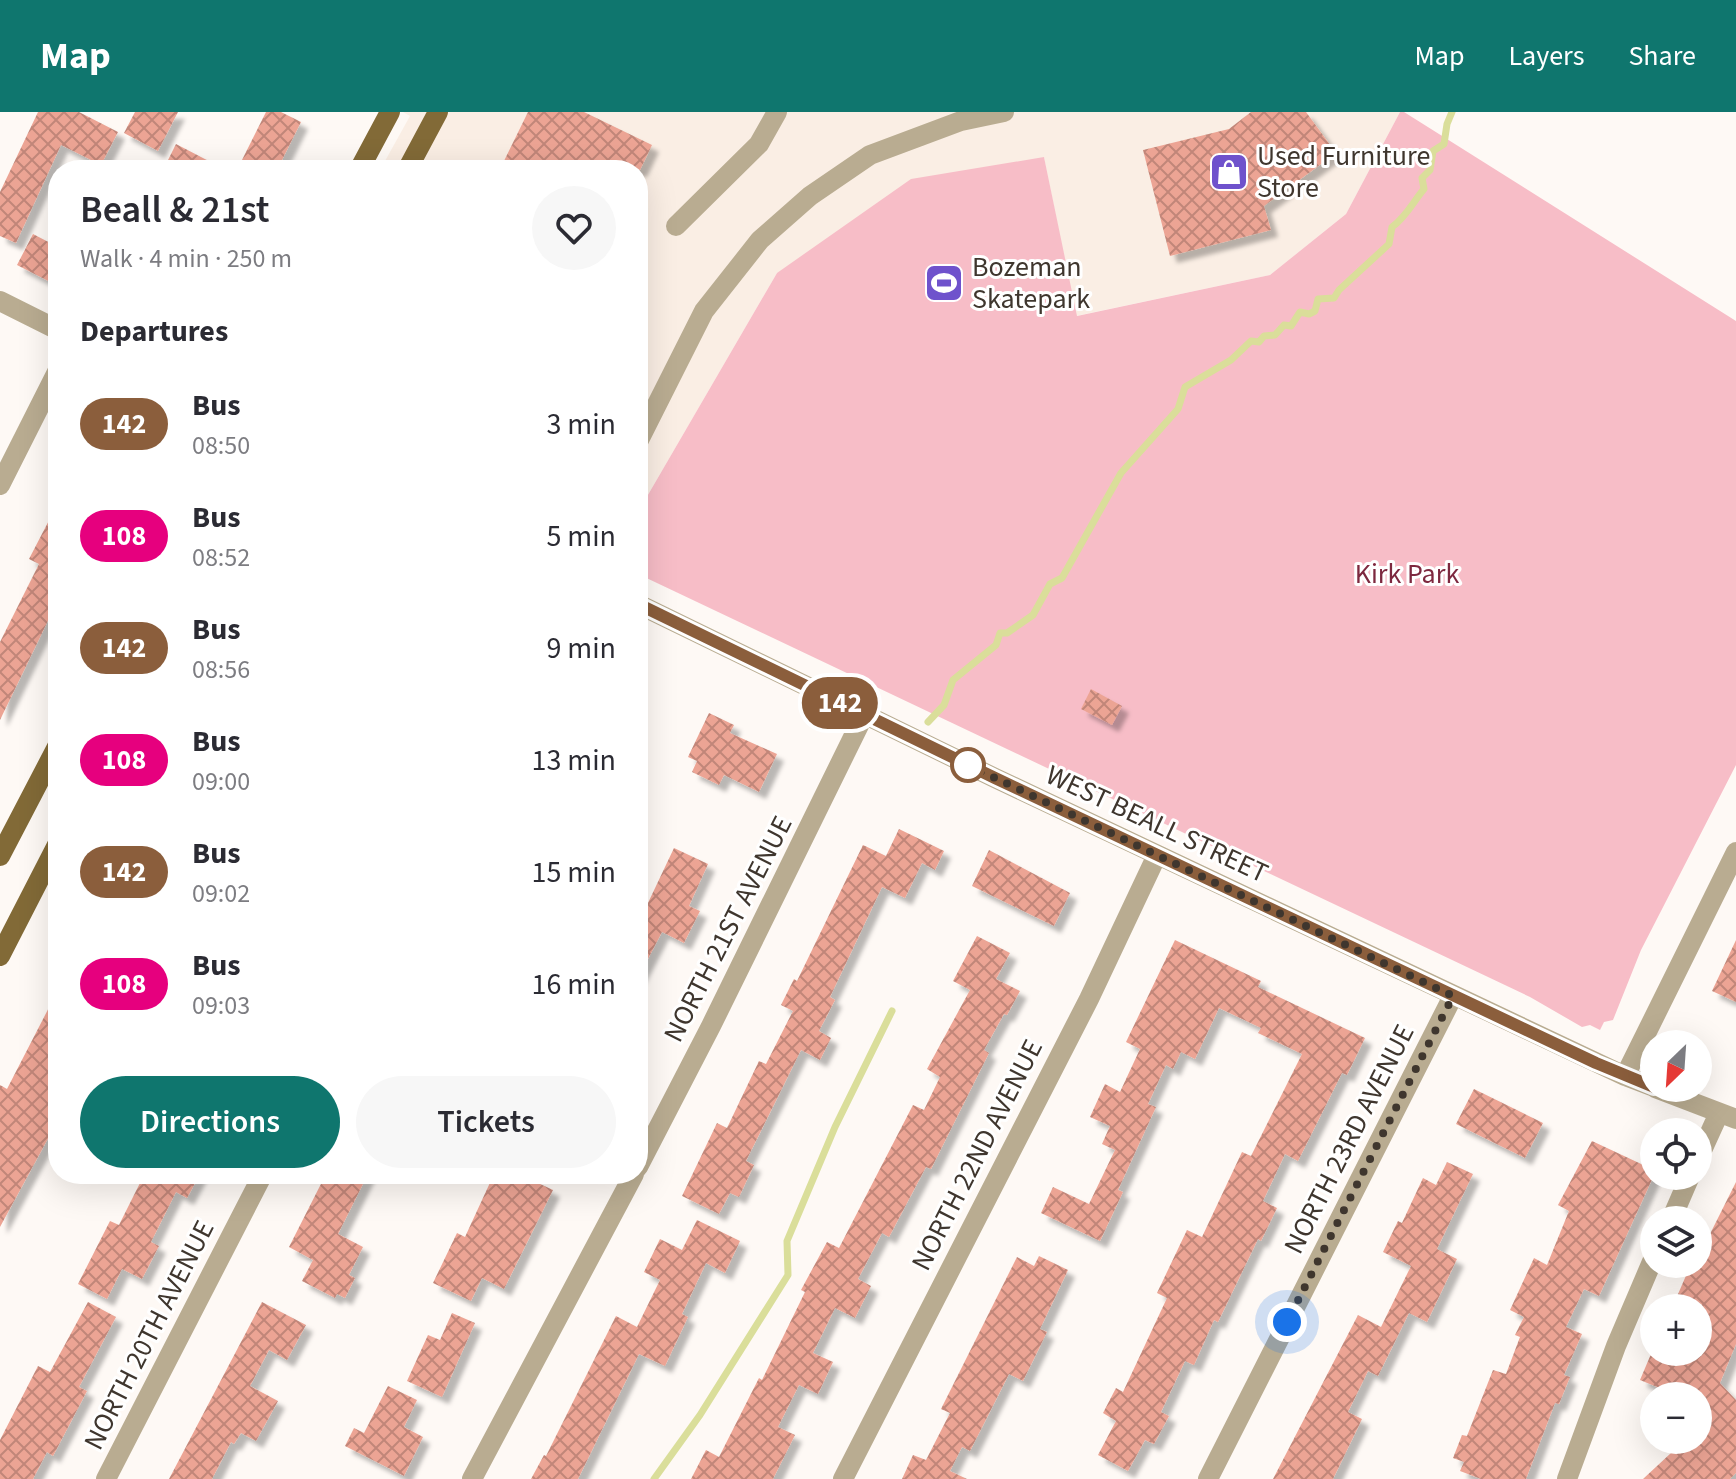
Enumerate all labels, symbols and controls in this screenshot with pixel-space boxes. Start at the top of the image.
text: Map [40,29,111,83]
text: Map [1414,36,1464,76]
text: Layers [1508,36,1584,76]
text: Share [1628,36,1696,76]
place label: Used Furniture Store [1257,136,1430,208]
shop icon: Used Furniture Store [1208,151,1250,193]
text: Beall & 21st [80,183,270,237]
button: heart [532,186,616,270]
text: Walk · 4 min · 250 m [80,240,292,277]
place label: Bozeman Skatepark [972,247,1090,319]
sports icon: Bozeman Skatepark [923,262,965,304]
text: Departures [80,310,228,353]
text: Bus [192,384,240,427]
text: 3 min [546,403,616,446]
text: 142 [102,404,146,444]
text: 08:50 [192,427,250,464]
text: Bus [192,496,240,539]
text: 5 min [546,515,616,558]
text: 108 [102,516,146,556]
text: 08:52 [192,539,250,576]
park label: Kirk Park [1355,554,1459,594]
text: Bus [192,608,240,651]
text: 9 min [546,627,616,670]
text: 142 [102,628,146,668]
text: 08:56 [192,651,250,688]
line badge: 142 [794,677,886,729]
text: 142 [818,683,862,723]
text: Bus [192,720,240,763]
text: 13 min [532,739,616,782]
text: 108 [102,740,146,780]
unlabelled marker [951,748,985,782]
street label: WEST BEALL STREET [1039,755,1275,893]
text: 09:00 [192,763,250,800]
street label: NORTH 21ST AVENUE [654,809,802,1049]
text: Bus [192,832,240,875]
text: 15 min [532,851,616,894]
text: 142 [102,852,146,892]
text: 09:02 [192,875,250,912]
text: Bus [192,944,240,987]
text: 16 min [532,963,616,1006]
text: 108 [102,964,146,1004]
text: 09:03 [192,987,250,1024]
street label: NORTH 23RD AVENUE [1274,1017,1424,1261]
north arrow [1640,1030,1712,1102]
map controls [1640,1030,1712,1454]
street label: NORTH 22ND AVENUE [901,1032,1053,1278]
button: Directions [80,1076,340,1168]
button: Tickets [356,1076,616,1168]
button: locate [1640,1118,1712,1190]
button: layers [1640,1206,1712,1278]
street label: NORTH 20TH AVENUE [74,1213,224,1457]
button: + [1640,1294,1712,1366]
your location [1267,1302,1307,1342]
button: − [1640,1382,1712,1454]

